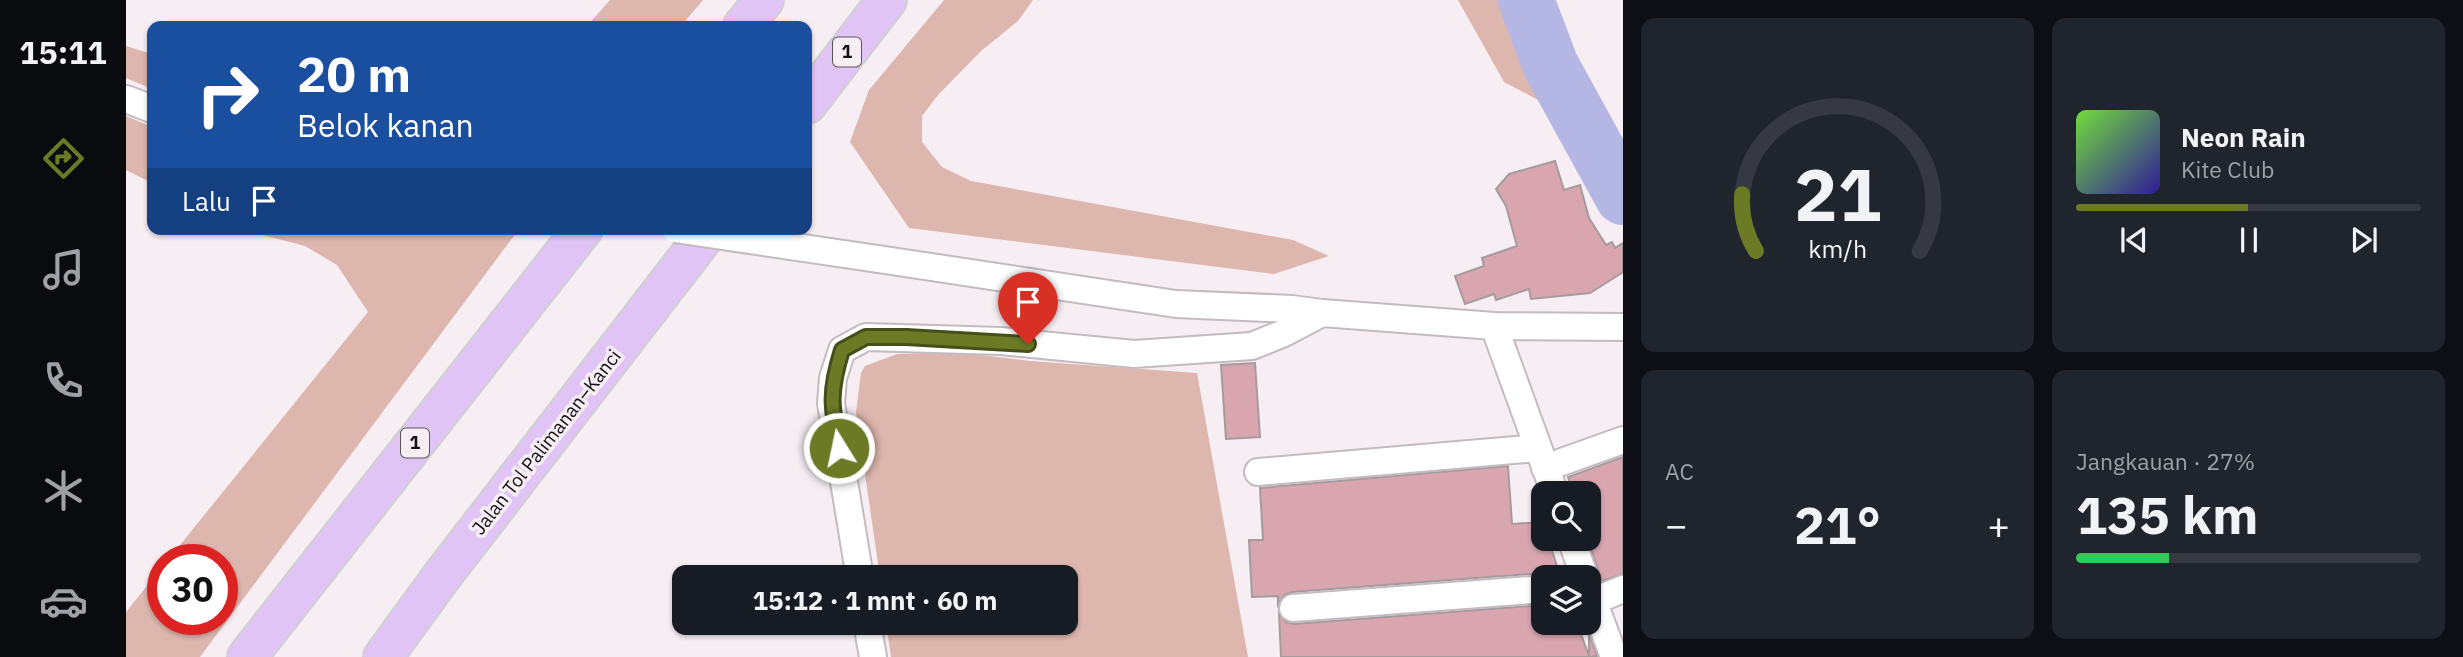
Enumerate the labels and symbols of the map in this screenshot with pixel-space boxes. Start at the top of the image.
road number: 1 [833,38,861,66]
pin [998,272,1058,344]
street label: Jalan Tol Palimanan–Kanci [466,345,626,539]
position arrow [802,411,876,485]
road number: 1 [401,428,429,458]
speed limit sign: 30 [147,544,238,635]

